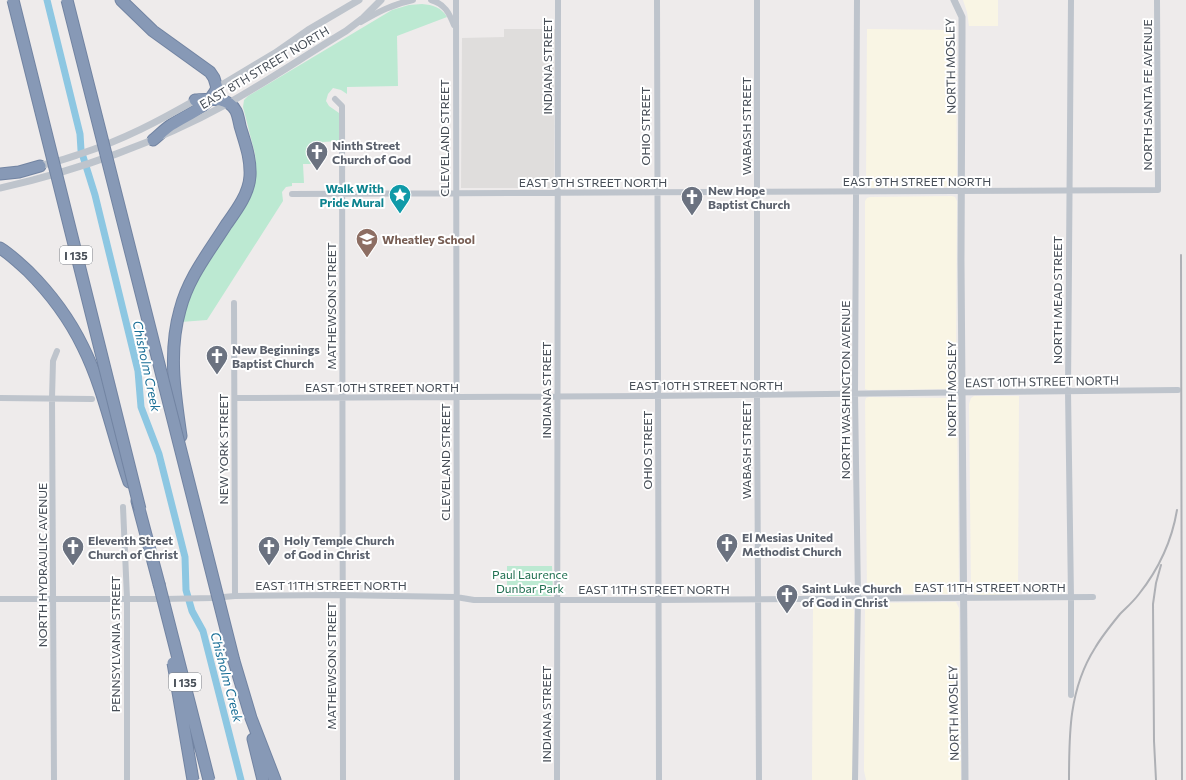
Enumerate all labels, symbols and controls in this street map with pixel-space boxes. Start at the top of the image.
street label: INDIANA STREET [540,17,554,115]
street label: NORTH MOSLEY [942,18,958,114]
street label: NORTH SANTA FE AVENUE [1140,19,1154,171]
street label: EAST 8TH STREET NORTH [197,23,331,111]
street label: WABASH STREET [739,76,753,175]
street label: CLEVELAND STREET [437,79,451,197]
street label: OHIO STREET [638,86,652,165]
place label: Ninth Street Church of God [332,138,411,166]
church icon: Ninth Street Church of God [304,139,330,172]
street label: EAST 9TH STREET NORTH [843,174,991,188]
street label: EAST 9TH STREET NORTH [519,175,667,189]
place label: Walk With Pride Mural [320,181,384,209]
place icon: Walk With Pride Mural [387,182,413,215]
place label: New Hope Baptist Church [708,183,790,211]
church icon: New Hope Baptist Church [679,184,705,217]
school or university icon: Wheatley School [354,226,380,259]
place label: Wheatley School [382,232,475,246]
street label: NORTH MEAD STREET [1050,236,1064,364]
street label: MATHEWSON STREET [324,242,338,370]
road number: I 135 [60,246,92,264]
street label: NORTH WASHINGTON AVENUE [838,301,852,479]
water label: Chisholm Creek [130,319,165,414]
street label: INDIANA STREET [539,341,553,439]
street label: NORTH MOSLEY [944,341,958,437]
place label: New Beginnings Baptist Church [232,342,320,370]
church icon: New Beginnings Baptist Church [204,343,230,376]
street label: EAST 10TH STREET NORTH [965,373,1119,389]
street label: EAST 10TH STREET NORTH [629,378,783,392]
street label: EAST 10TH STREET NORTH [305,380,459,394]
street label: NEW YORK STREET [216,393,230,504]
street label: WABASH STREET [739,400,753,499]
street label: CLEVELAND STREET [438,403,452,521]
street label: OHIO STREET [640,410,654,489]
street label: NORTH HYDRAULIC AVENUE [35,483,49,647]
place label: El Mesias United Methodist Church [742,530,842,558]
church icon: El Mesias United Methodist Church [714,531,740,564]
place label: Eleventh Street Church of Christ [88,533,178,561]
place label: Holy Temple Church of God in Christ [284,533,395,561]
church icon: Eleventh Street Church of Christ [60,534,86,567]
church icon: Holy Temple Church of God in Christ [256,534,282,567]
park label: Paul Laurence Dunbar Park [492,567,568,595]
street label: PENNSYLVANIA STREET [108,575,122,712]
street label: EAST 11TH STREET NORTH [255,578,407,592]
street label: EAST 11TH STREET NORTH [914,580,1066,594]
place label: Saint Luke Church of God in Christ [802,581,902,609]
street label: EAST 11TH STREET NORTH [578,582,730,596]
church icon: Saint Luke Church of God in Christ [774,582,800,615]
street label: MATHEWSON STREET [324,602,338,730]
water label: Chisholm Creek [207,630,247,725]
street label: INDIANA STREET [539,665,553,763]
street label: NORTH MOSLEY [945,665,961,761]
road number: I 135 [169,673,201,691]

